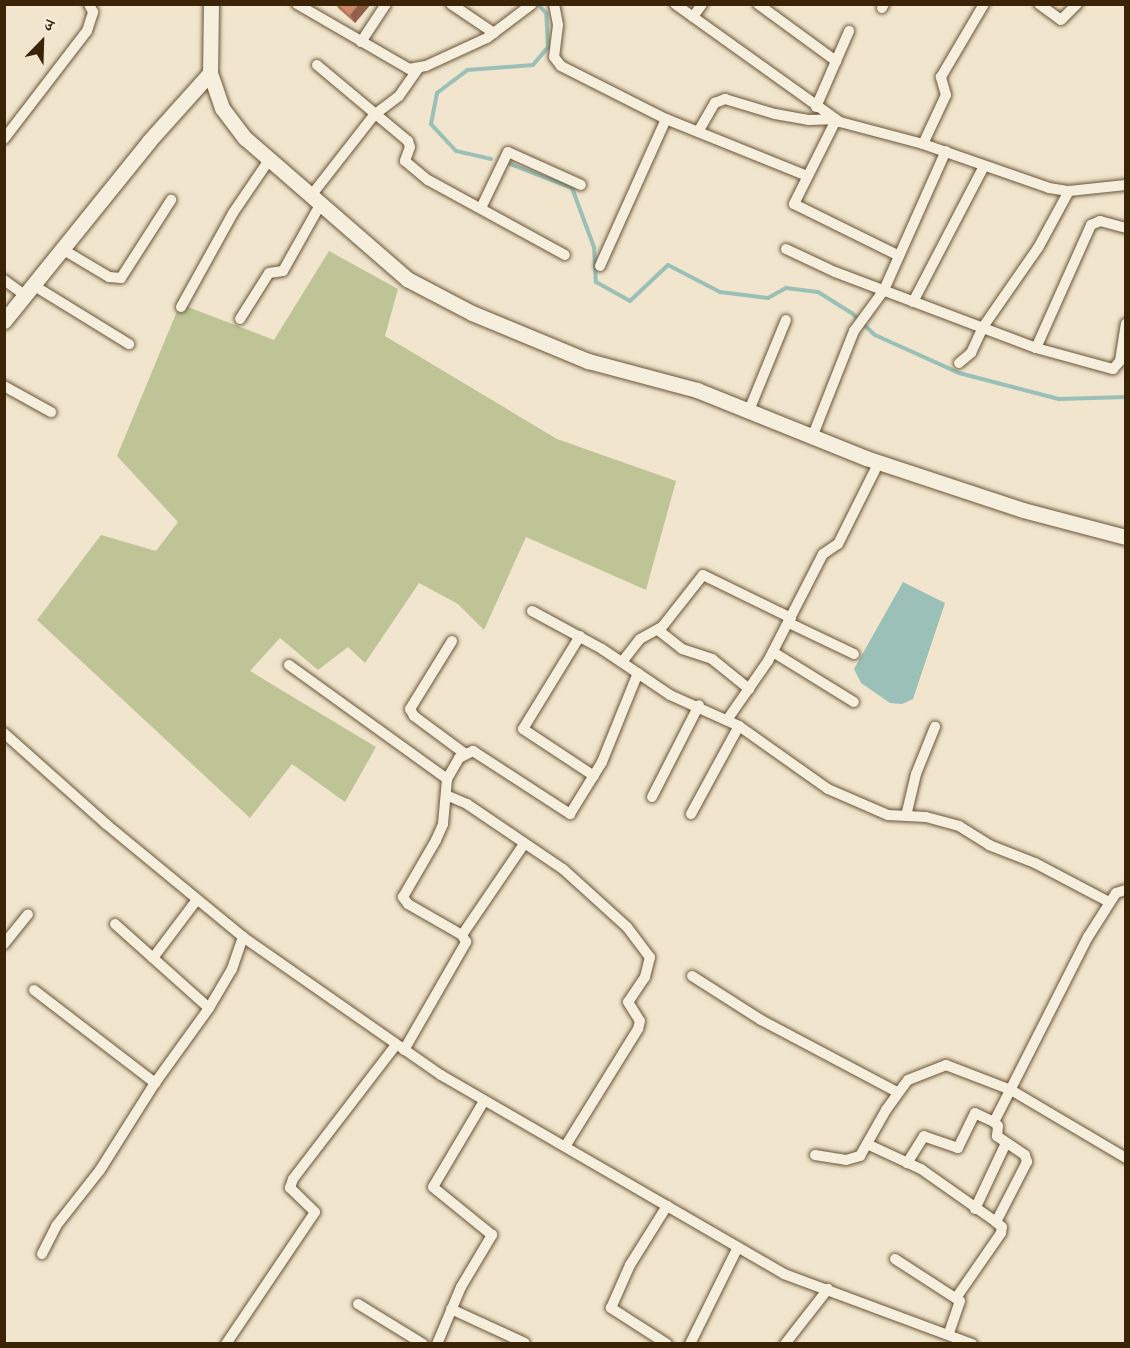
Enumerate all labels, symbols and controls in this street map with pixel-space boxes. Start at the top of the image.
north arrow [12,12,72,72]
text: उ [41,14,57,37]

